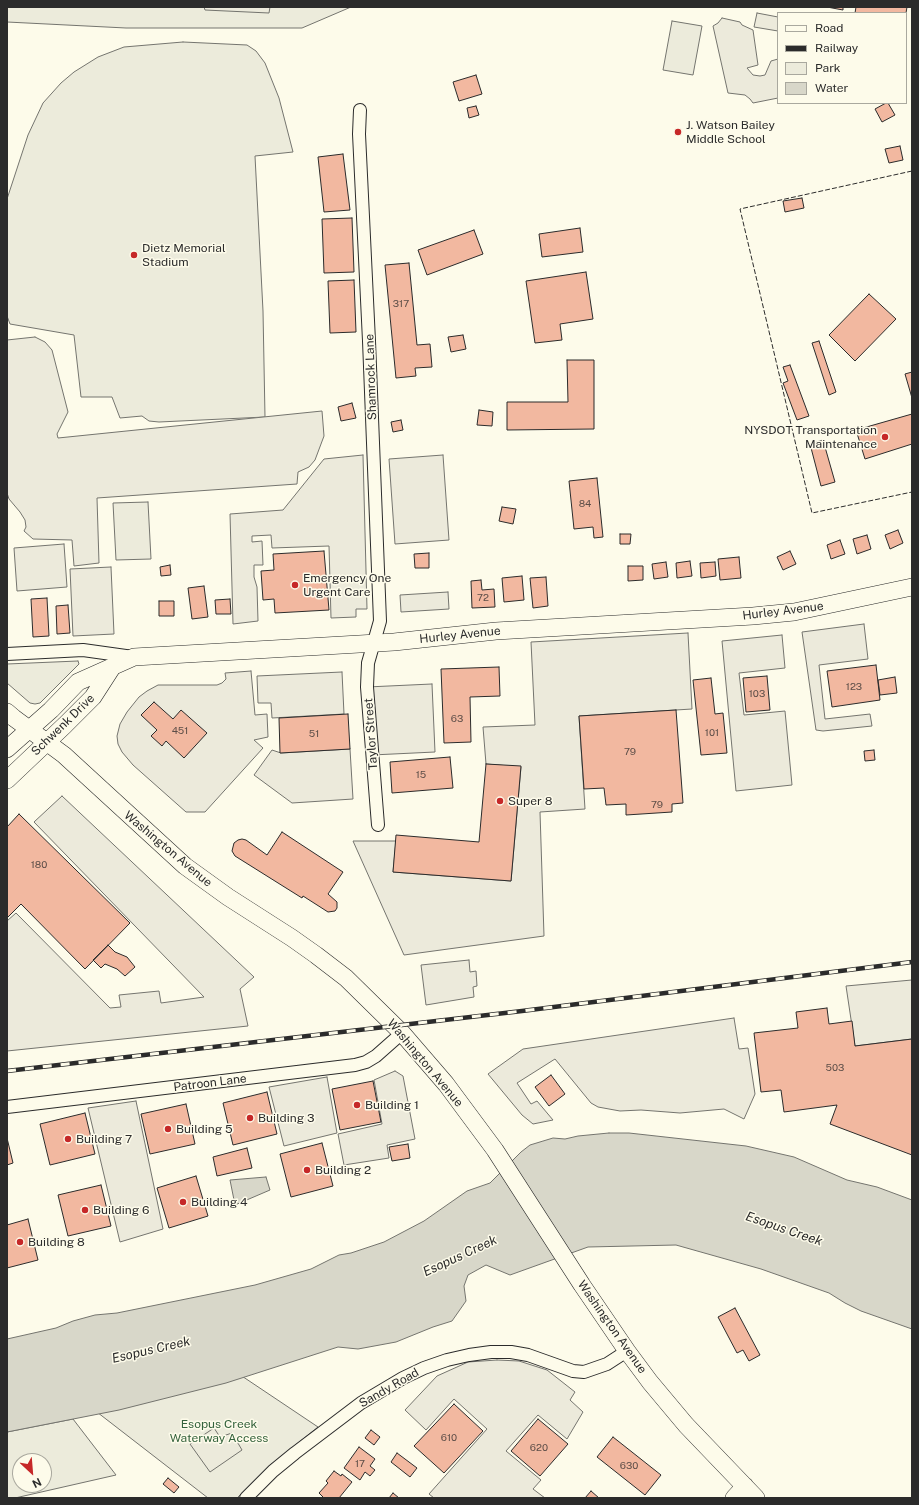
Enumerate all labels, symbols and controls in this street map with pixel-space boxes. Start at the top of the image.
legend [777,12,907,104]
text: Road [815,21,843,35]
text: Railway [815,41,858,55]
text: Park [815,61,841,75]
text: Water [815,81,848,95]
place label: J. Watson Bailey Middle School [686,118,775,146]
marker: J. Watson Bailey Middle School [673,127,683,137]
place label: Dietz Memorial Stadium [142,241,226,269]
marker: Dietz Memorial Stadium [129,250,139,260]
house number: 317 [393,298,409,310]
street label: Shamrock Lane [362,334,380,420]
place label: NYSDOT Transportation Maintenance [744,423,877,451]
marker: NYSDOT Transportation Maintenance [880,432,890,442]
house number: 84 [579,498,591,510]
place label: Emergency One Urgent Care [303,571,391,599]
marker: Emergency One Urgent Care [290,580,300,590]
house number: 72 [477,592,489,604]
street label: Hurley Avenue [742,599,824,623]
street label: Hurley Avenue [419,624,501,646]
house number: 123 [846,681,862,693]
house number: 103 [749,688,765,700]
street label: Schwenk Drive [28,691,98,759]
street label: Taylor Street [361,698,381,770]
house number: 63 [451,713,463,725]
house number: 451 [172,725,188,737]
house number: 101 [705,727,719,739]
house number: 51 [309,728,319,740]
house number: 79 [624,746,636,758]
house number: 15 [416,769,426,781]
place label: Super 8 [508,794,552,808]
marker: Super 8 [495,796,505,806]
house number: 79 [651,799,663,811]
street label: Washington Avenue [121,808,215,890]
house number: 180 [31,859,47,871]
street label: Washington Avenue [384,1016,466,1110]
house number: 503 [826,1062,844,1074]
street label: Patroon Lane [173,1071,247,1095]
place label: Building 1 [365,1098,419,1112]
marker: Building 1 [352,1100,362,1110]
place label: Building 3 [258,1111,315,1125]
marker: Building 3 [245,1113,255,1123]
place label: Building 5 [176,1122,233,1136]
marker: Building 5 [163,1124,173,1134]
place label: Building 7 [76,1132,132,1146]
marker: Building 7 [63,1134,73,1144]
place label: Building 2 [315,1163,371,1177]
marker: Building 2 [302,1165,312,1175]
place label: Building 4 [191,1195,248,1209]
marker: Building 4 [178,1197,188,1207]
place label: Building 6 [93,1203,150,1217]
marker: Building 6 [80,1205,90,1215]
water label: Esopus Creek [744,1209,824,1249]
water label: Esopus Creek [420,1232,500,1280]
place label: Building 8 [28,1235,85,1249]
marker: Building 8 [15,1237,25,1247]
street label: Washington Avenue [574,1278,650,1376]
water label: Esopus Creek [110,1333,192,1367]
street label: Sandy Road [357,1365,421,1411]
park label: Esopus Creek Waterway Access [170,1417,268,1445]
house number: 610 [441,1432,457,1444]
house number: 620 [530,1442,548,1454]
north arrow [12,1453,52,1493]
house number: 17 [355,1458,365,1470]
house number: 630 [620,1460,638,1472]
text: N [30,1476,43,1490]

